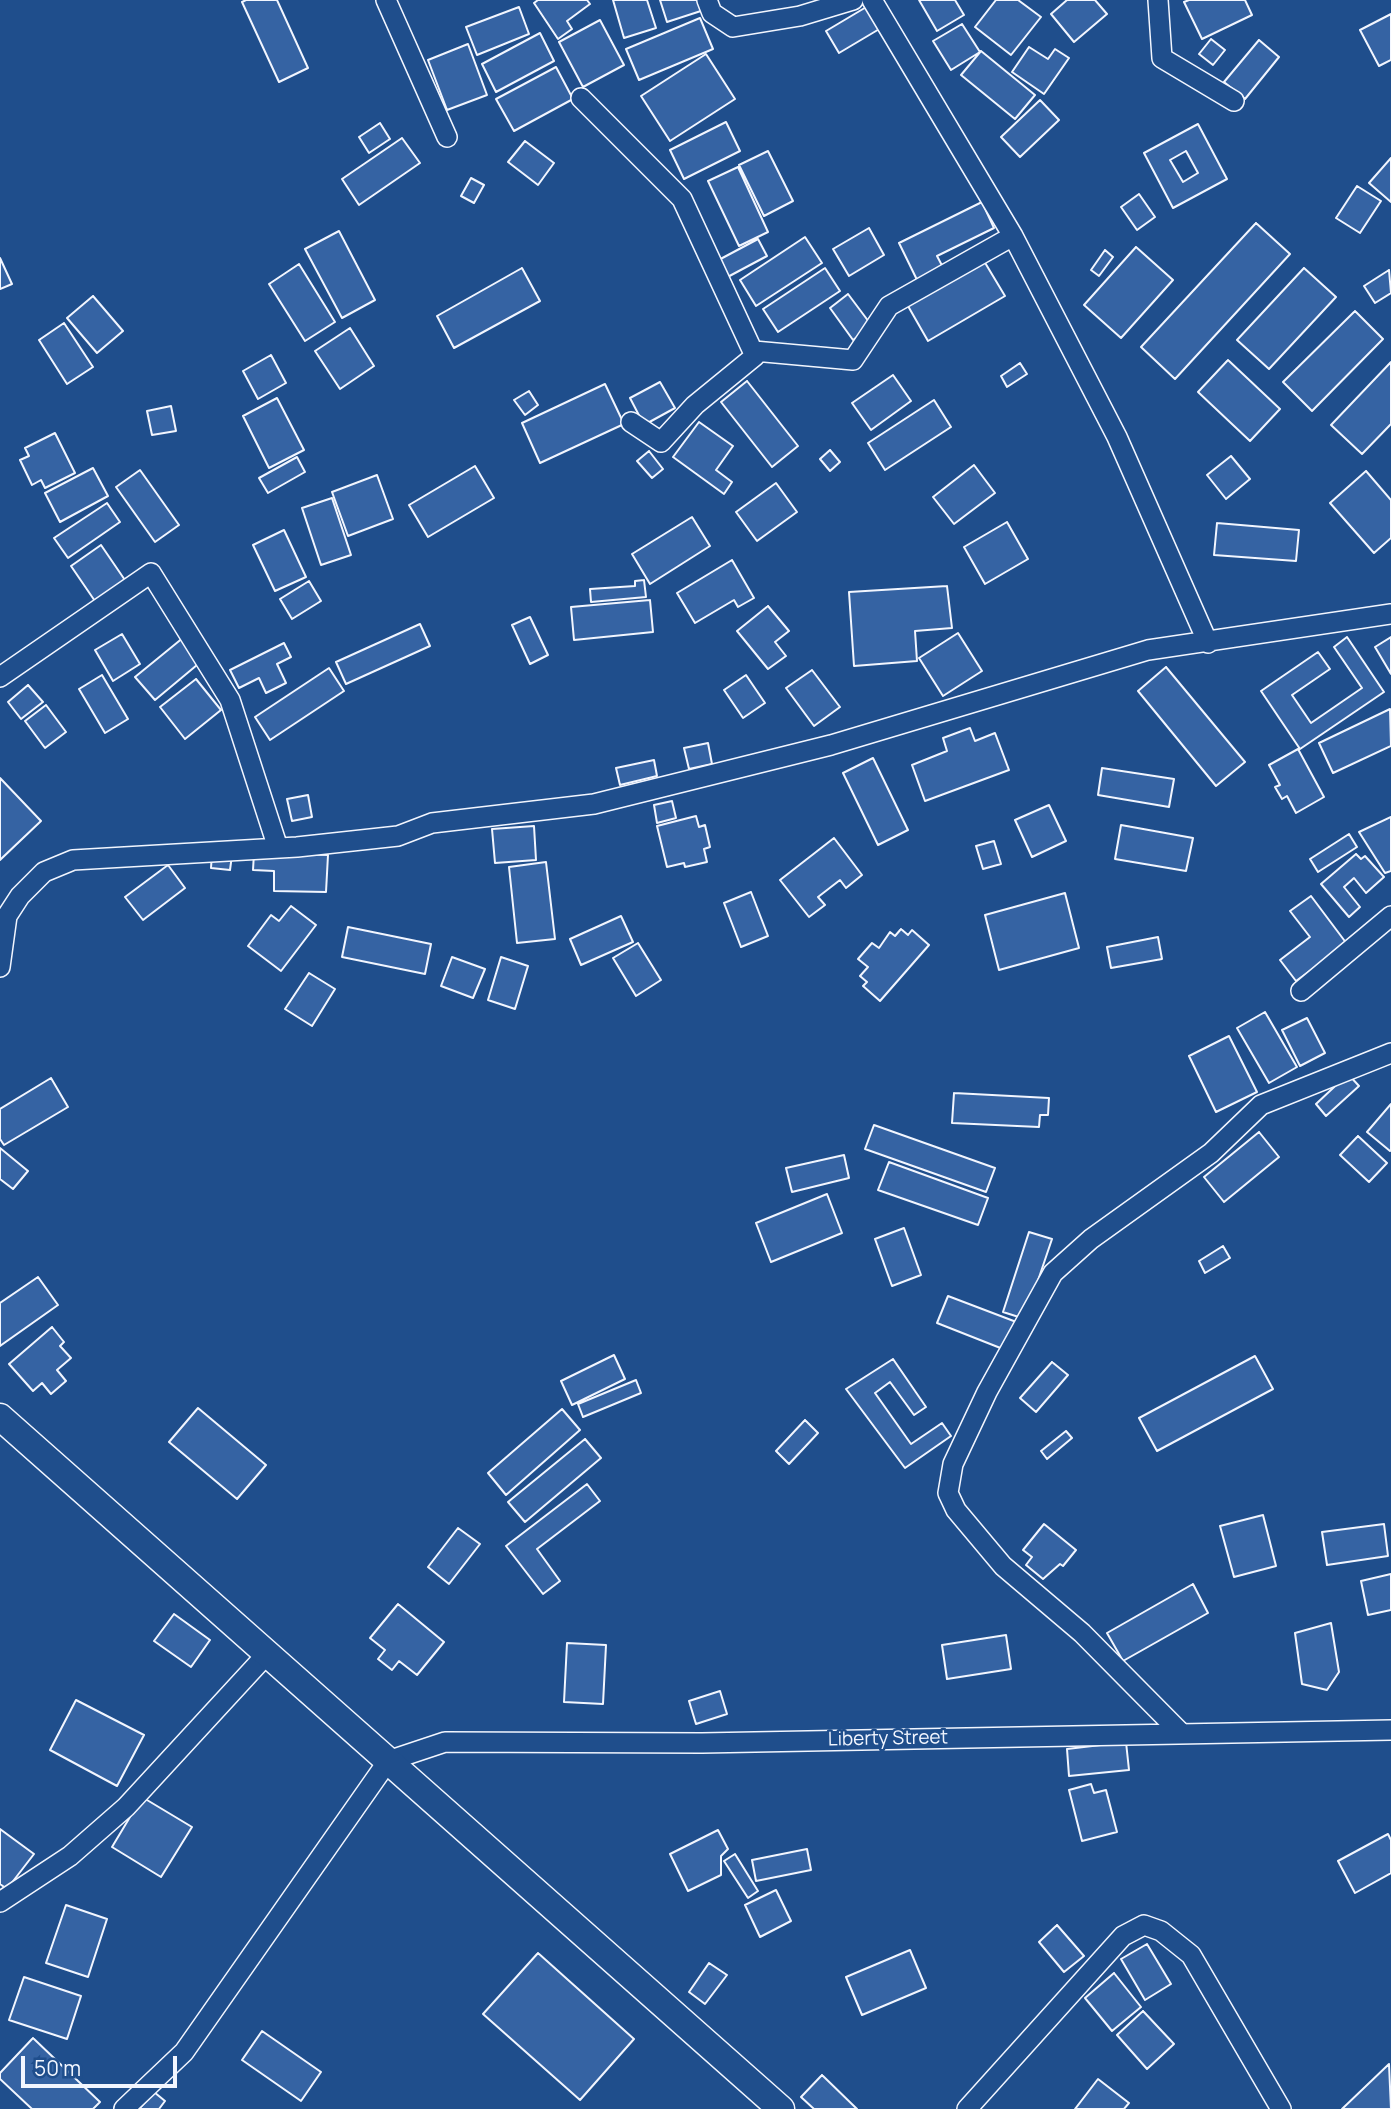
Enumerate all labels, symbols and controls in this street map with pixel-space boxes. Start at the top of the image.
street label: Liberty Street [828,1727,948,1751]
scale bar [24,2042,180,2086]
text: 50 m [34,2054,81,2082]

